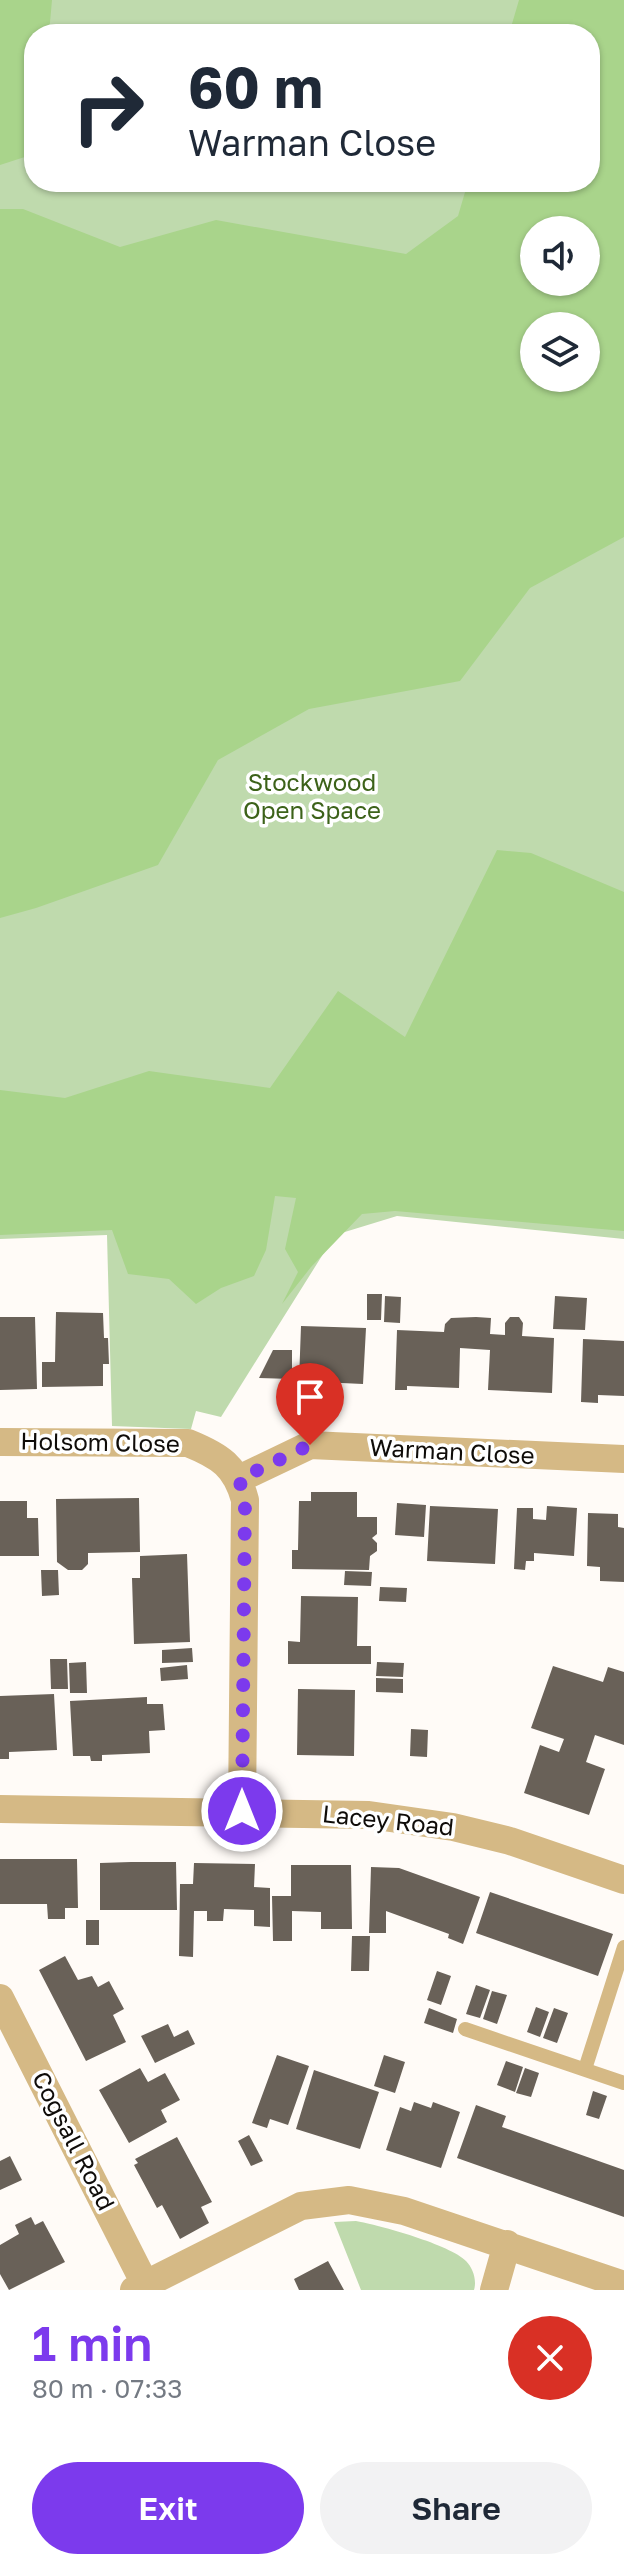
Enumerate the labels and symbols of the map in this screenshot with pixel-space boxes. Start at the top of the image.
park label: Stockwood Open Space [243,767,381,824]
pin [276,1363,344,1445]
street label: Holsom Close [20,1426,180,1457]
street label: Warman Close [369,1432,535,1469]
position arrow [200,1769,284,1853]
street label: Lacey Road [321,1798,455,1841]
street label: Cogsall Road [27,2066,122,2215]

